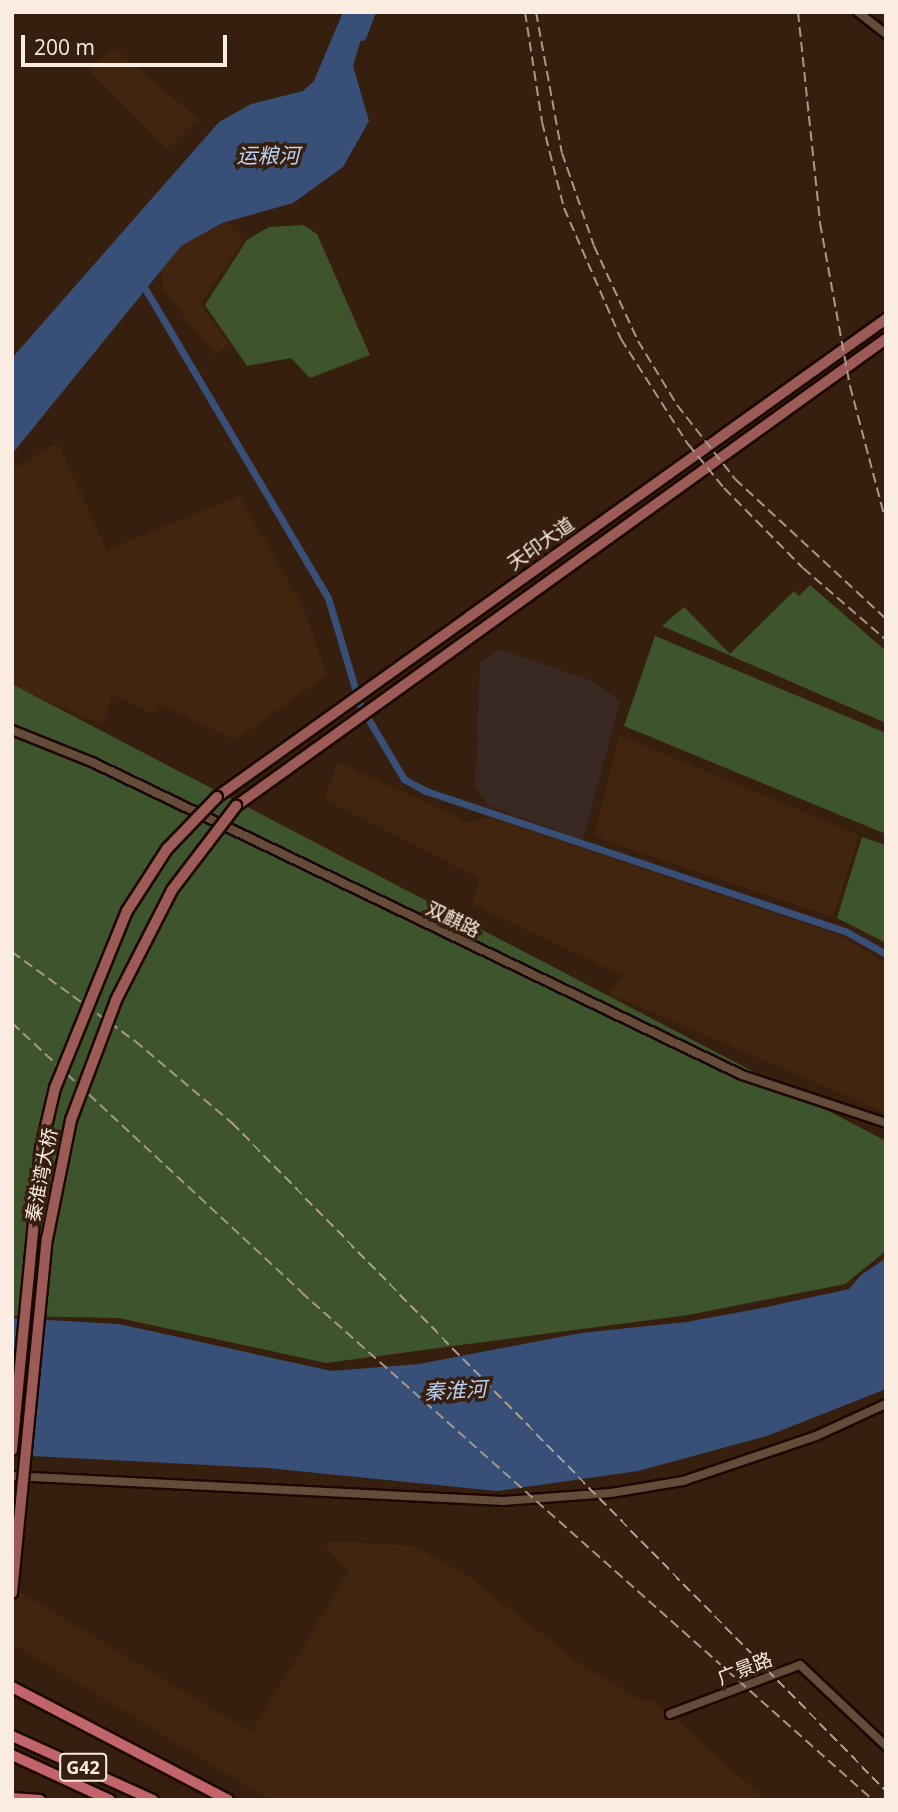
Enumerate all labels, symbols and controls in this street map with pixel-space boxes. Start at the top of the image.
scale bar [24,21,231,65]
text: 200 m [34,33,95,61]
water label: 运粮河 [237,142,299,168]
street label: 天印大道 [503,513,579,575]
street label: 双麒路 [422,897,484,943]
street label: 秦淮湾大桥 [22,1126,62,1224]
water label: 秦淮河 [423,1376,487,1404]
street label: 广景路 [714,1648,776,1690]
road number: G42 [58,1752,108,1782]

